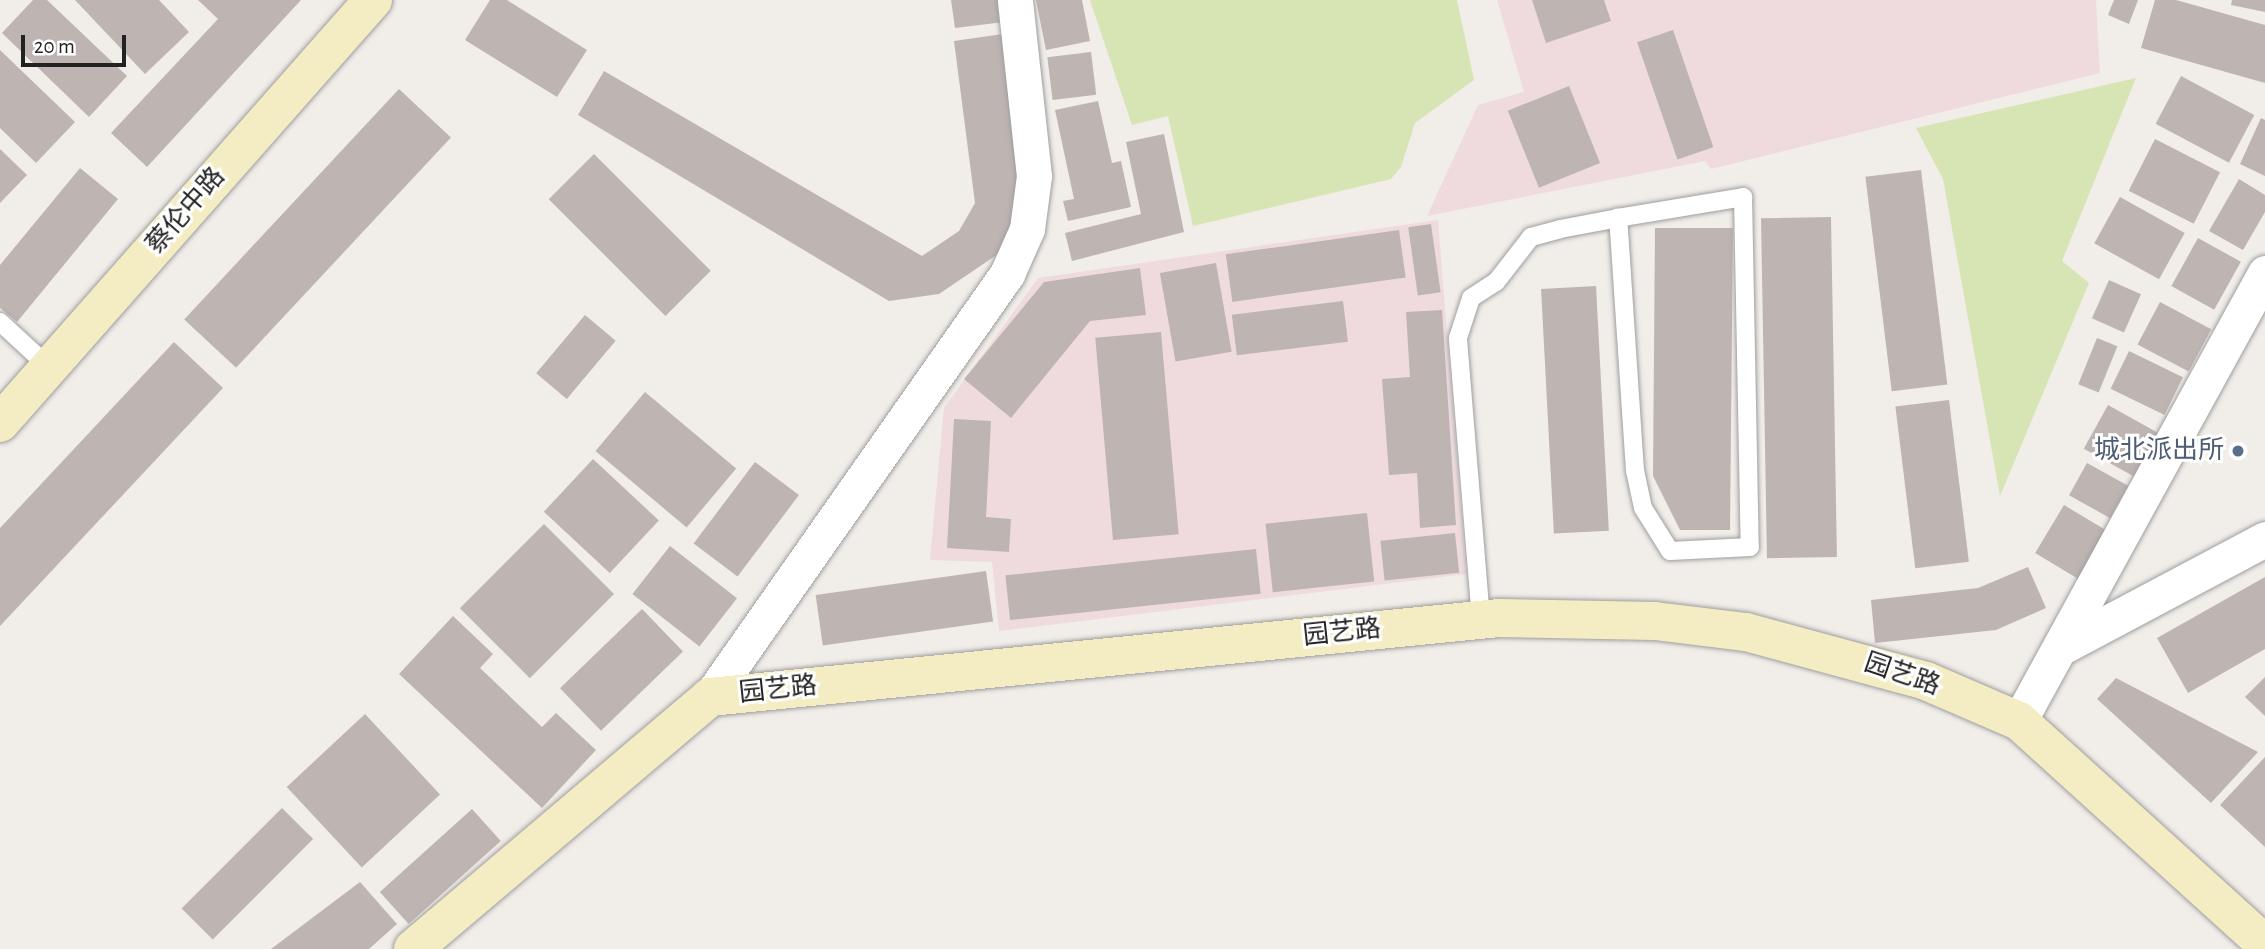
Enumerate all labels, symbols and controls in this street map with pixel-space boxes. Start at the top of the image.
scale bar [24,21,130,65]
text: 20 m [34,36,75,57]
street label: 蔡伦中路 [140,162,232,260]
place label: 城北派出所 [2094,435,2224,467]
marker: 城北派出所 [2230,443,2246,459]
street label: 园艺路 [1302,613,1382,653]
street label: 园艺路 [1860,648,1944,702]
street label: 园艺路 [738,670,818,710]

